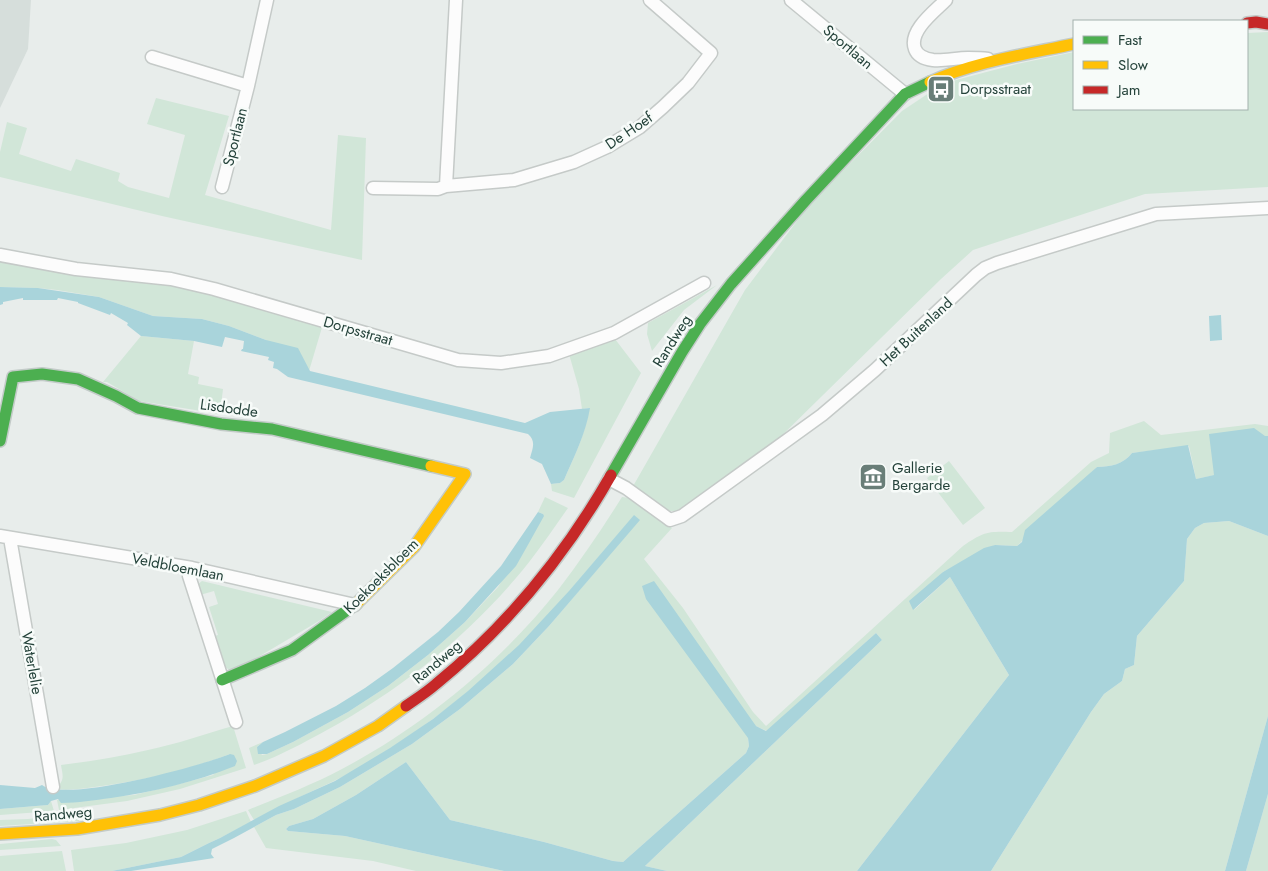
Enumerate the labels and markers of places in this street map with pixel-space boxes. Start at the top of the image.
bus stop icon: Dorpsstraat [926,74,956,104]
place label: Dorpsstraat [960,78,1031,100]
place label: Gallerie Bergarde [892,457,950,496]
museum icon: Gallerie Bergarde [858,462,888,492]

